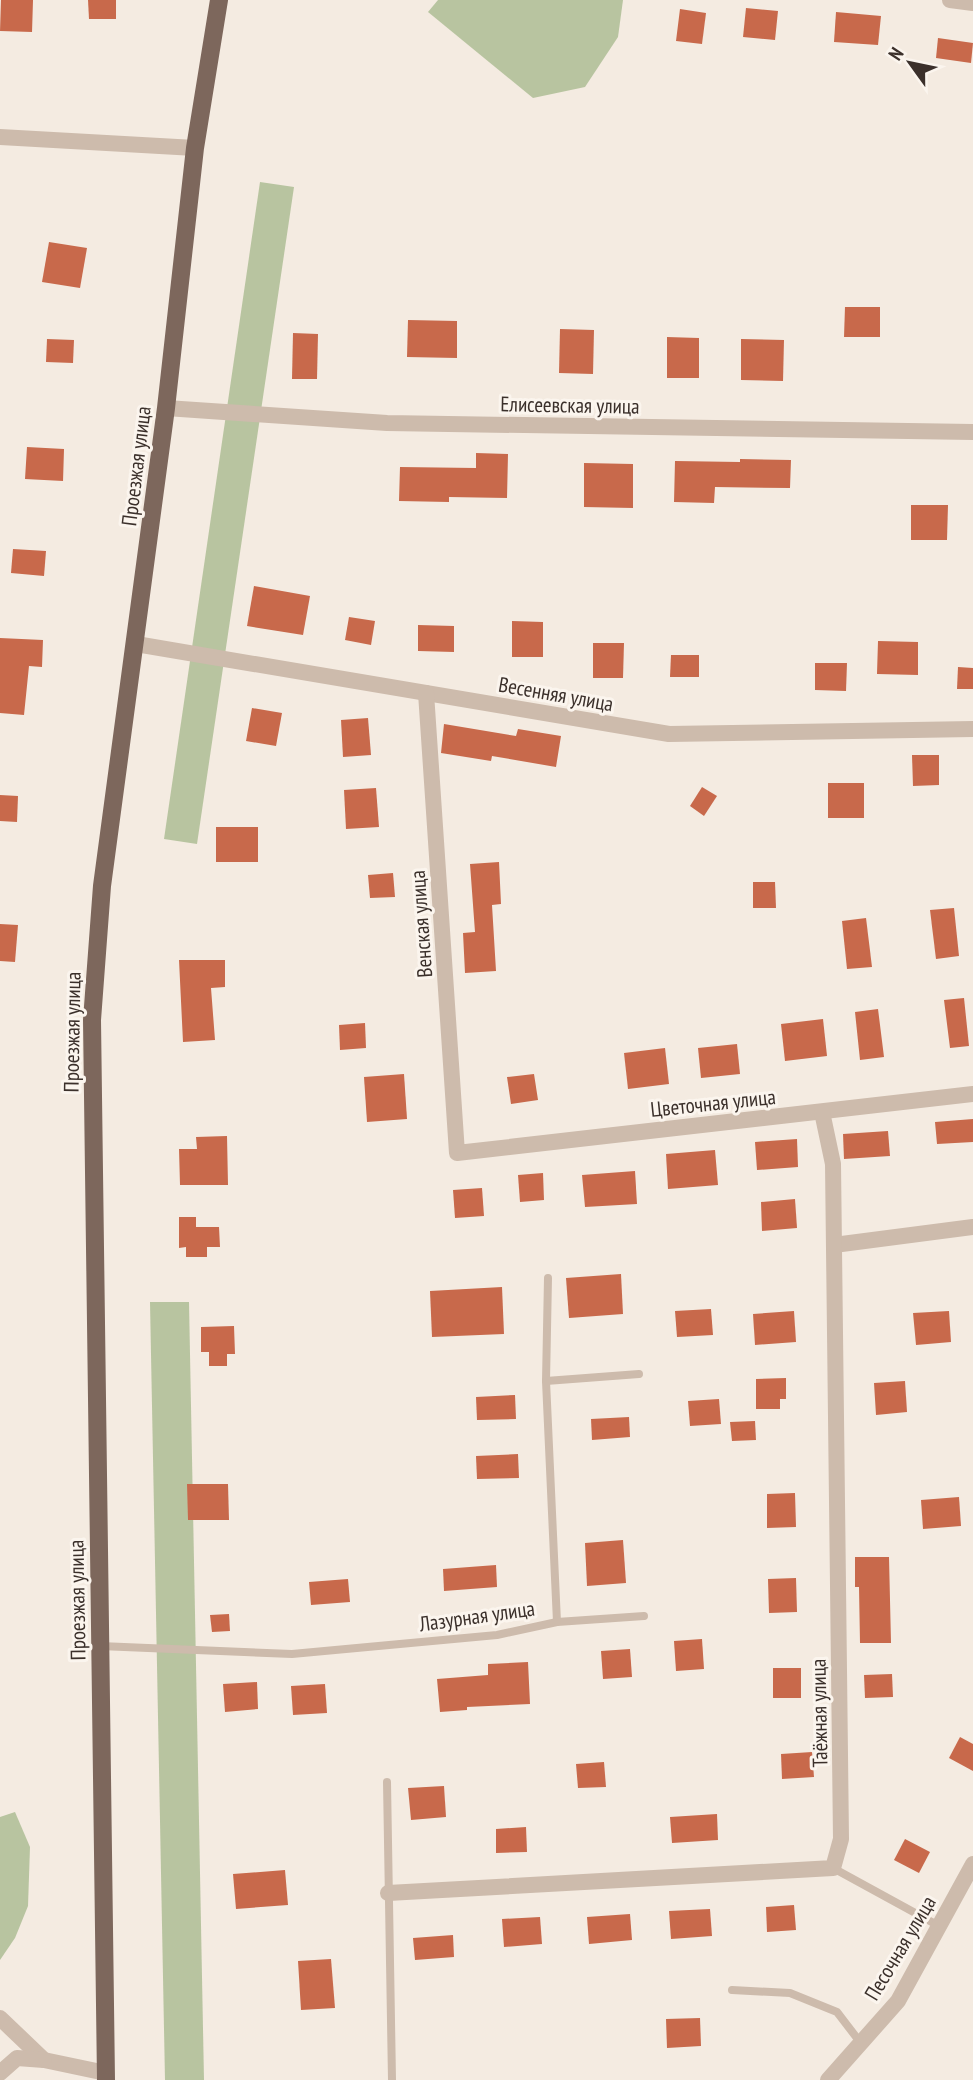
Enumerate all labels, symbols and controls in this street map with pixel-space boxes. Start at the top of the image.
north arrow [875,28,945,98]
text: N [883,43,909,65]
street label: Елисеевская улица [500,390,640,420]
street label: Проезжая улица [115,405,157,527]
street label: Весенняя улица [496,671,616,717]
street label: Венская улица [404,870,438,978]
street label: Проезжая улица [57,972,87,1092]
street label: Цветочная улица [649,1083,777,1123]
street label: Проезжая улица [62,1540,92,1660]
street label: Лазурная улица [416,1595,537,1638]
street label: Таёжная улица [805,1658,833,1768]
street label: Песочная улица [858,1891,942,2005]

